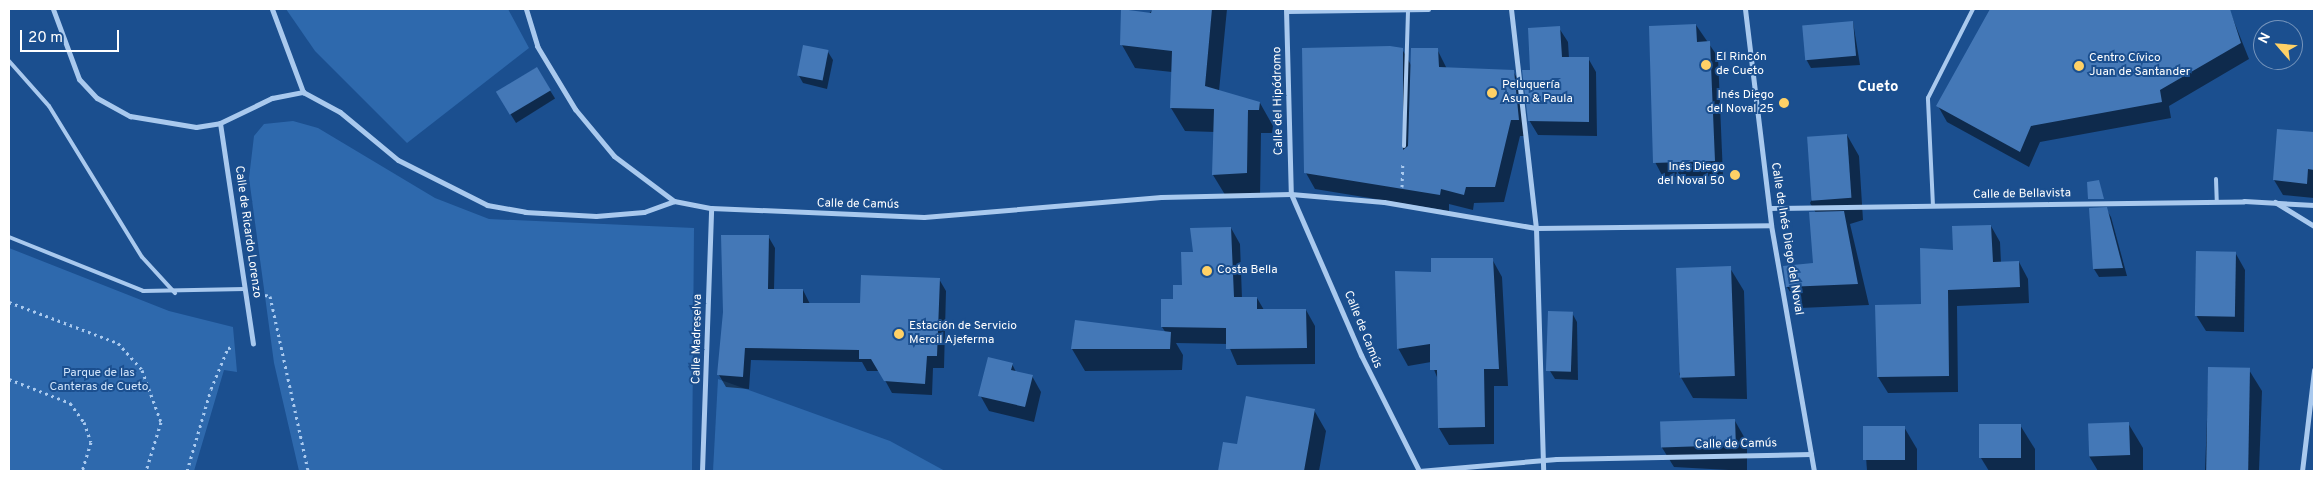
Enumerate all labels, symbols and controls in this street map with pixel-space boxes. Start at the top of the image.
scale bar [22,20,121,52]
north arrow [2253,20,2303,70]
text: 20 m [28,29,63,48]
text: N [2255,30,2275,47]
street label: Calle del Hipódromo [1271,47,1287,155]
place label: El Rincón de Cueto [1716,51,1767,79]
place label: Centro Cívico Juan de Santander [2089,52,2190,80]
marker: El Rincón de Cueto [1700,59,1712,71]
marker: Centro Cívico Juan de Santander [2073,60,2085,72]
place label: Peluquería Asun & Paula [1502,79,1573,107]
district label: Cueto [1858,79,1898,97]
marker: Peluquería Asun & Paula [1486,87,1498,99]
place label: Inés Diego del Noval 25 [1707,89,1774,117]
marker: Inés Diego del Noval 25 [1778,97,1790,109]
place label: Inés Diego del Noval 50 [1657,161,1725,189]
street label: Calle de Inés Diego del Noval [1767,161,1805,317]
street label: Calle de Ricardo Lorenzo [231,165,263,299]
marker: Inés Diego del Noval 50 [1729,169,1741,181]
street label: Calle de Bellavista [1973,187,2071,203]
street label: Calle de Camús [817,197,899,213]
place label: Costa Bella [1217,264,1277,278]
marker: Costa Bella [1201,265,1213,277]
street label: Calle de Camús [1340,289,1384,371]
street label: Calle Madreselva [690,294,706,384]
place label: Estación de Servicio Meroil Ajeferma [909,320,1017,348]
marker: Estación de Servicio Meroil Ajeferma [893,328,905,340]
park label: Parque de las Canteras de Cueto [50,367,148,395]
street label: Calle de Camús [1695,437,1777,453]

